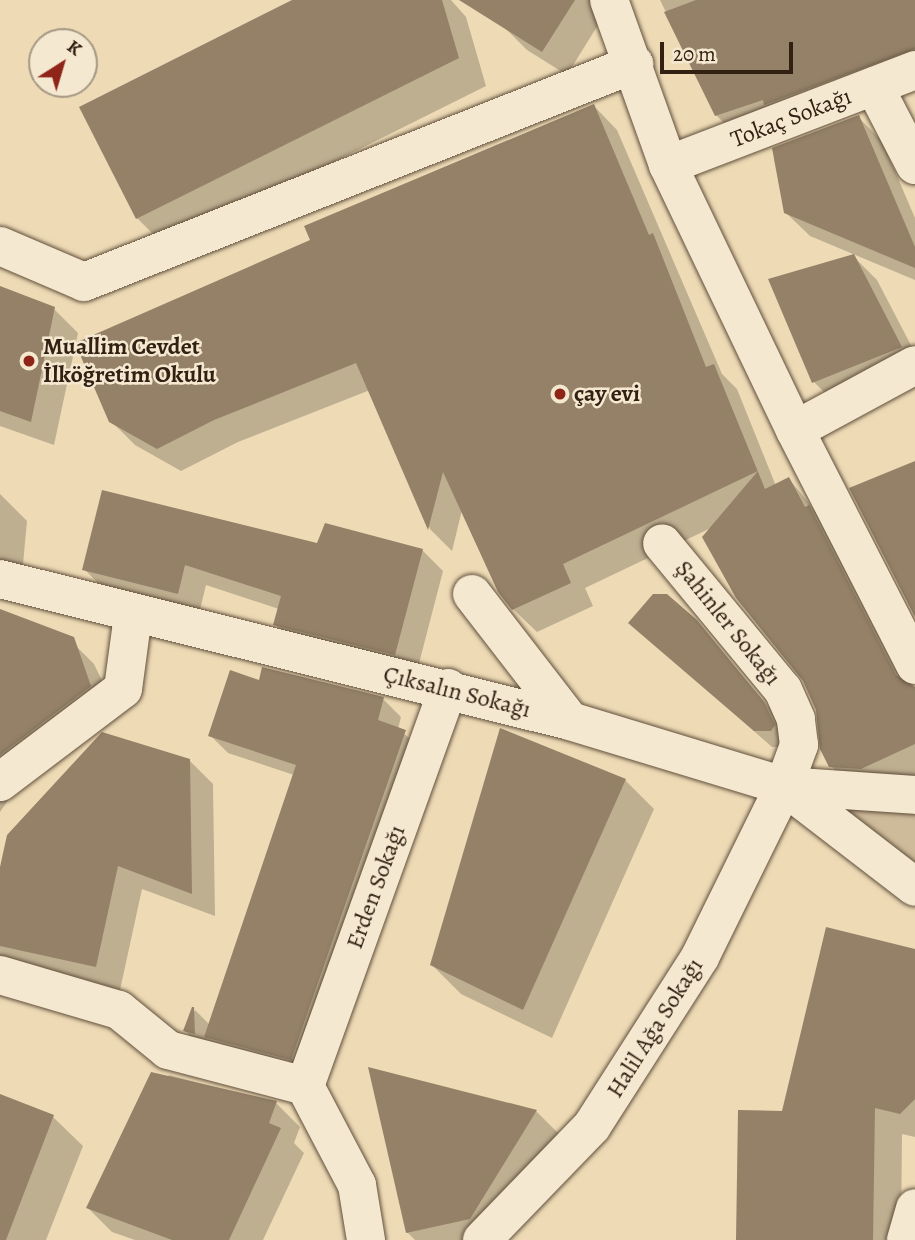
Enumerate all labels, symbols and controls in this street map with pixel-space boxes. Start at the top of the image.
north arrow [28,28,98,98]
scale bar [663,28,796,72]
text: K [62,34,87,62]
text: 20 m [673,40,716,68]
street label: Tokaç Sokağı [727,82,855,154]
place label: Muallim Cevdet İlköğretim Okulu [43,333,216,389]
marker: Muallim Cevdet İlköğretim Okulu [21,353,37,369]
place label: çay evi [574,380,640,408]
marker: çay evi [552,386,568,402]
street label: Şahinler Sokağı [669,555,787,691]
street label: Çıksalın Sokağı [380,660,534,724]
street label: Erden Sokağı [340,821,412,953]
street label: Halil Ağa Sokağı [601,953,709,1103]

